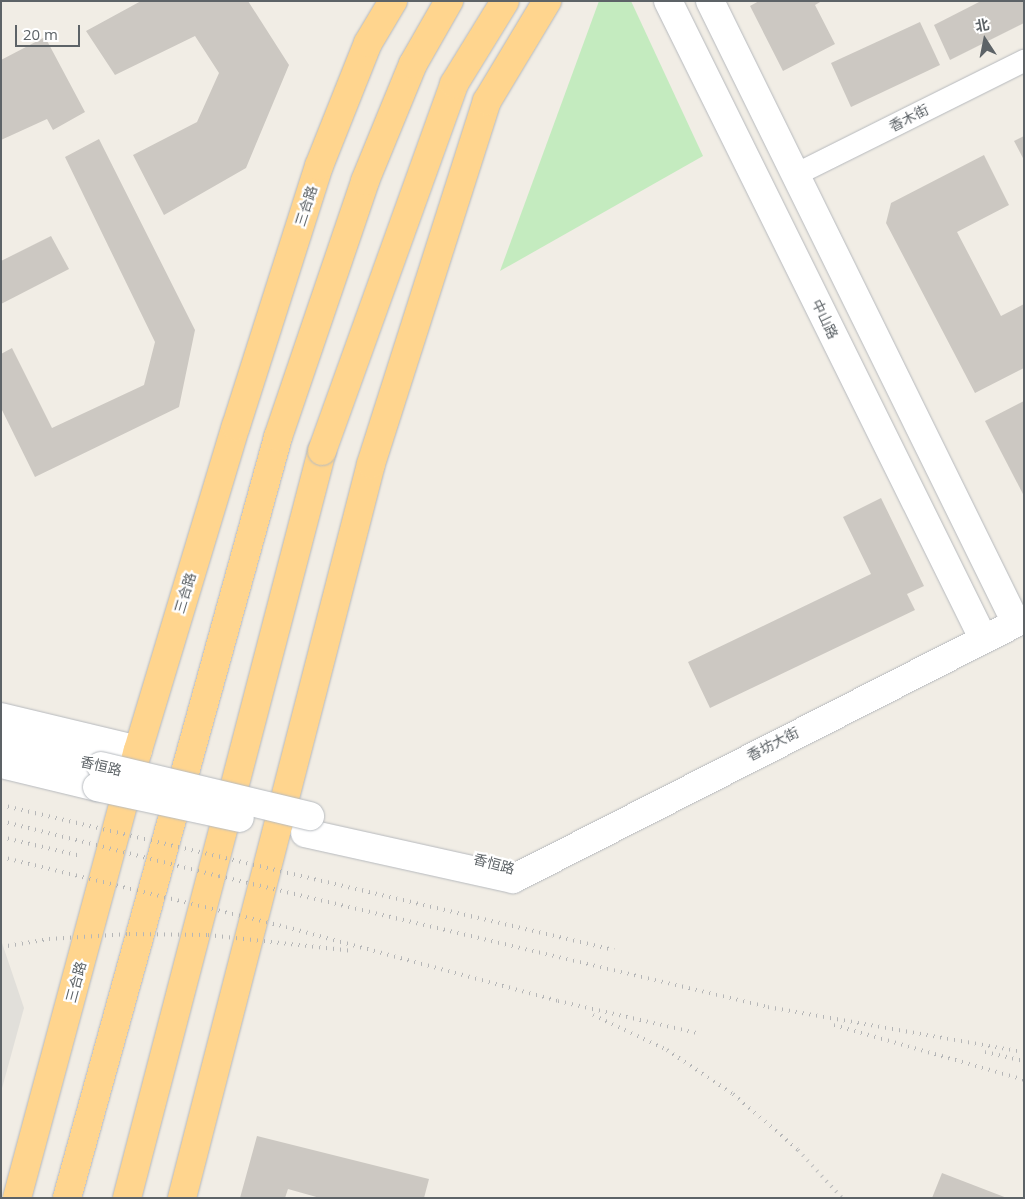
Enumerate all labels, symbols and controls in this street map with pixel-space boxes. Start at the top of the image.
text: 北 [973,14,991,35]
scale bar [18,15,82,47]
north arrow [960,15,1010,65]
text: 20 m [23,24,58,44]
street label: 香木街 [886,101,932,135]
street label: 三合路 [292,183,320,229]
street label: 中山路 [808,296,842,342]
street label: 三合路 [171,570,199,616]
street label: 香坊大街 [744,724,802,764]
street label: 香恒路 [79,753,123,779]
street label: 香恒路 [472,850,516,878]
street label: 三合路 [62,960,90,1004]

